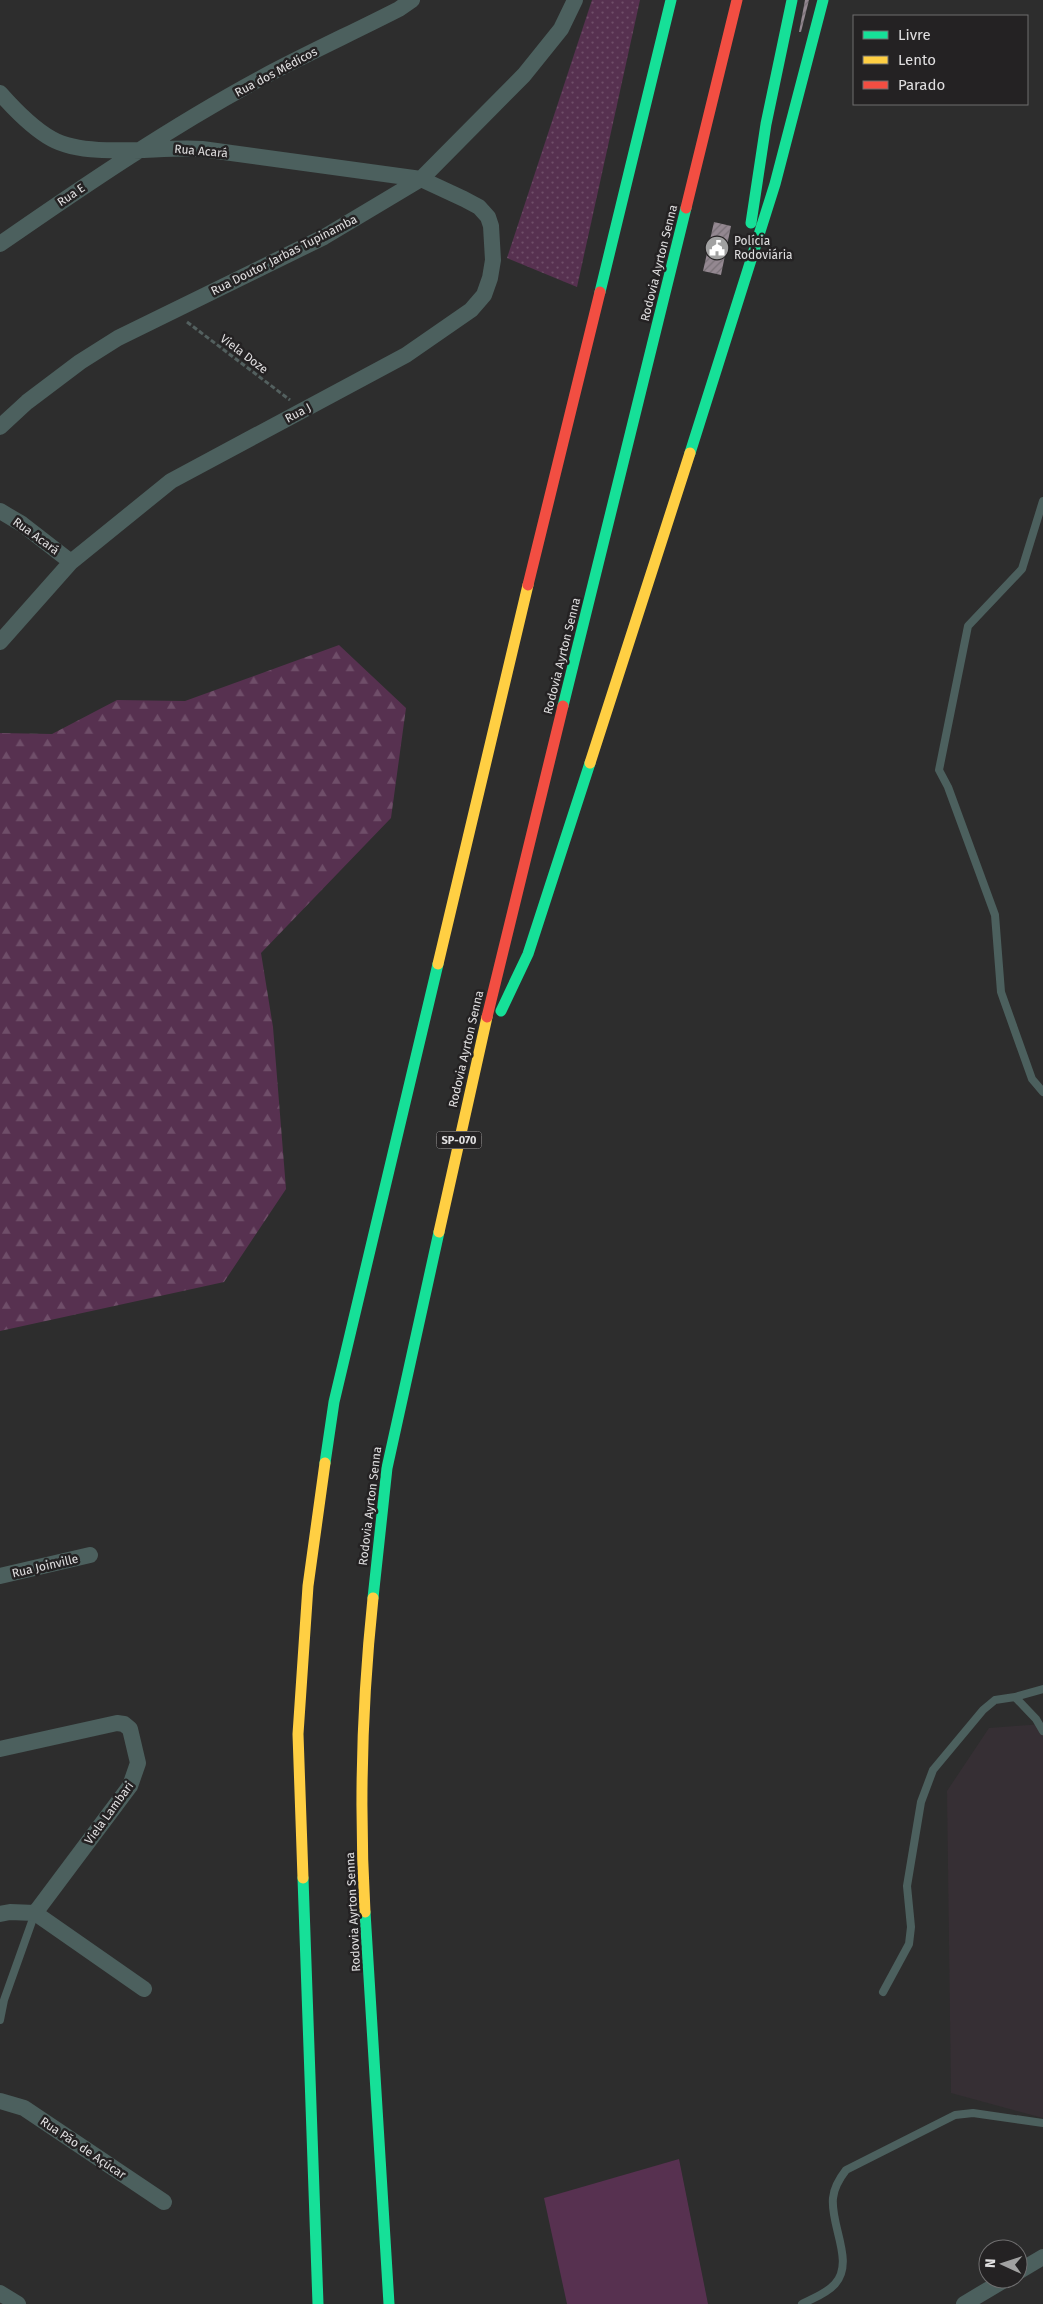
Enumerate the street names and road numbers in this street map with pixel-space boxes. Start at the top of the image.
street label: Rua dos Médicos [232,44,320,100]
street label: Rua Acará [174,142,228,160]
street label: Rua E [54,181,88,209]
street label: Rodovia Ayrton Senna [638,203,680,323]
street label: Rua Doutor Jarbas Tupinamba [209,212,359,298]
street label: Viela Doze [217,332,271,376]
street label: Rua J [283,400,313,426]
street label: Rua Acará [10,515,62,557]
street label: Rodovia Ayrton Senna [541,596,583,716]
street label: Rodovia Ayrton Senna [446,989,486,1109]
road number: SP-070 [436,1132,482,1148]
street label: Rodovia Ayrton Senna [356,1446,384,1566]
street label: Rua Joinville [10,1552,80,1580]
street label: Viela Lambari [82,1779,136,1847]
street label: Rodovia Ayrton Senna [343,1852,363,1972]
street label: Rua Pão de Açúcar [38,2114,129,2182]

